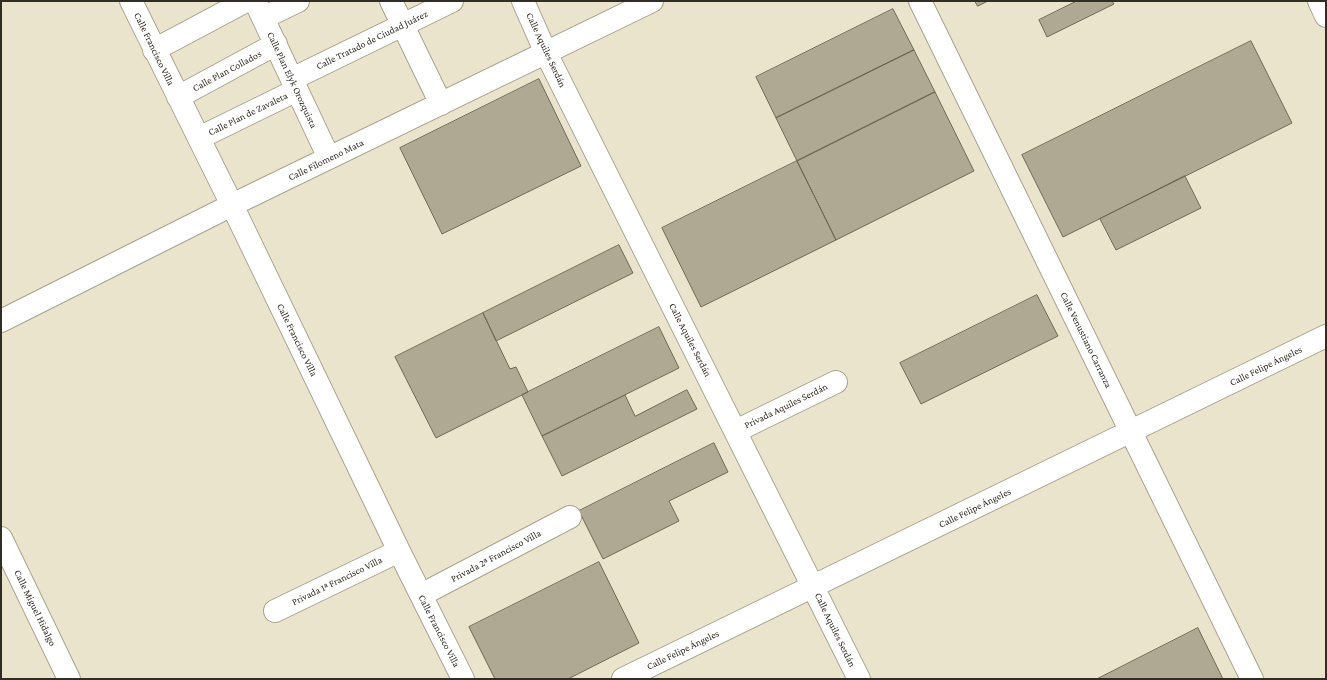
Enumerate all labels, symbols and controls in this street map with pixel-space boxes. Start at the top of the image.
street label: Calle Tratado de Ciudad Juárez [314,8,430,72]
street label: Calle Francisco Villa [131,10,177,88]
street label: Calle Aquiles Serdán [523,11,569,89]
street label: Calle Plan Elyk Orozquista [264,30,320,130]
street label: Calle Plan Collados [190,48,264,94]
street label: Calle Plan de Zavaleta [206,90,290,138]
street label: Calle Filomeno Mata [286,137,366,183]
street label: Calle Venustiano Carranza [1058,290,1114,390]
street label: Calle Francisco Villa [274,301,320,379]
street label: Calle Aquiles Serdán [666,301,714,379]
street label: Calle Felipe Ángeles [1228,343,1304,389]
street label: Privada Aquiles Serdán [742,381,830,431]
street label: Calle Felipe Ángeles [937,485,1013,531]
street label: Privada 2ª Francisco Villa [449,527,543,585]
street label: Privada 1ª Francisco Villa [290,554,384,608]
street label: Calle Miguel Hidalgo [11,568,59,648]
street label: Calle Aquiles Serdán [812,591,858,669]
street label: Calle Francisco Villa [416,593,462,669]
street label: Calle Felipe Ángeles [645,627,721,673]

